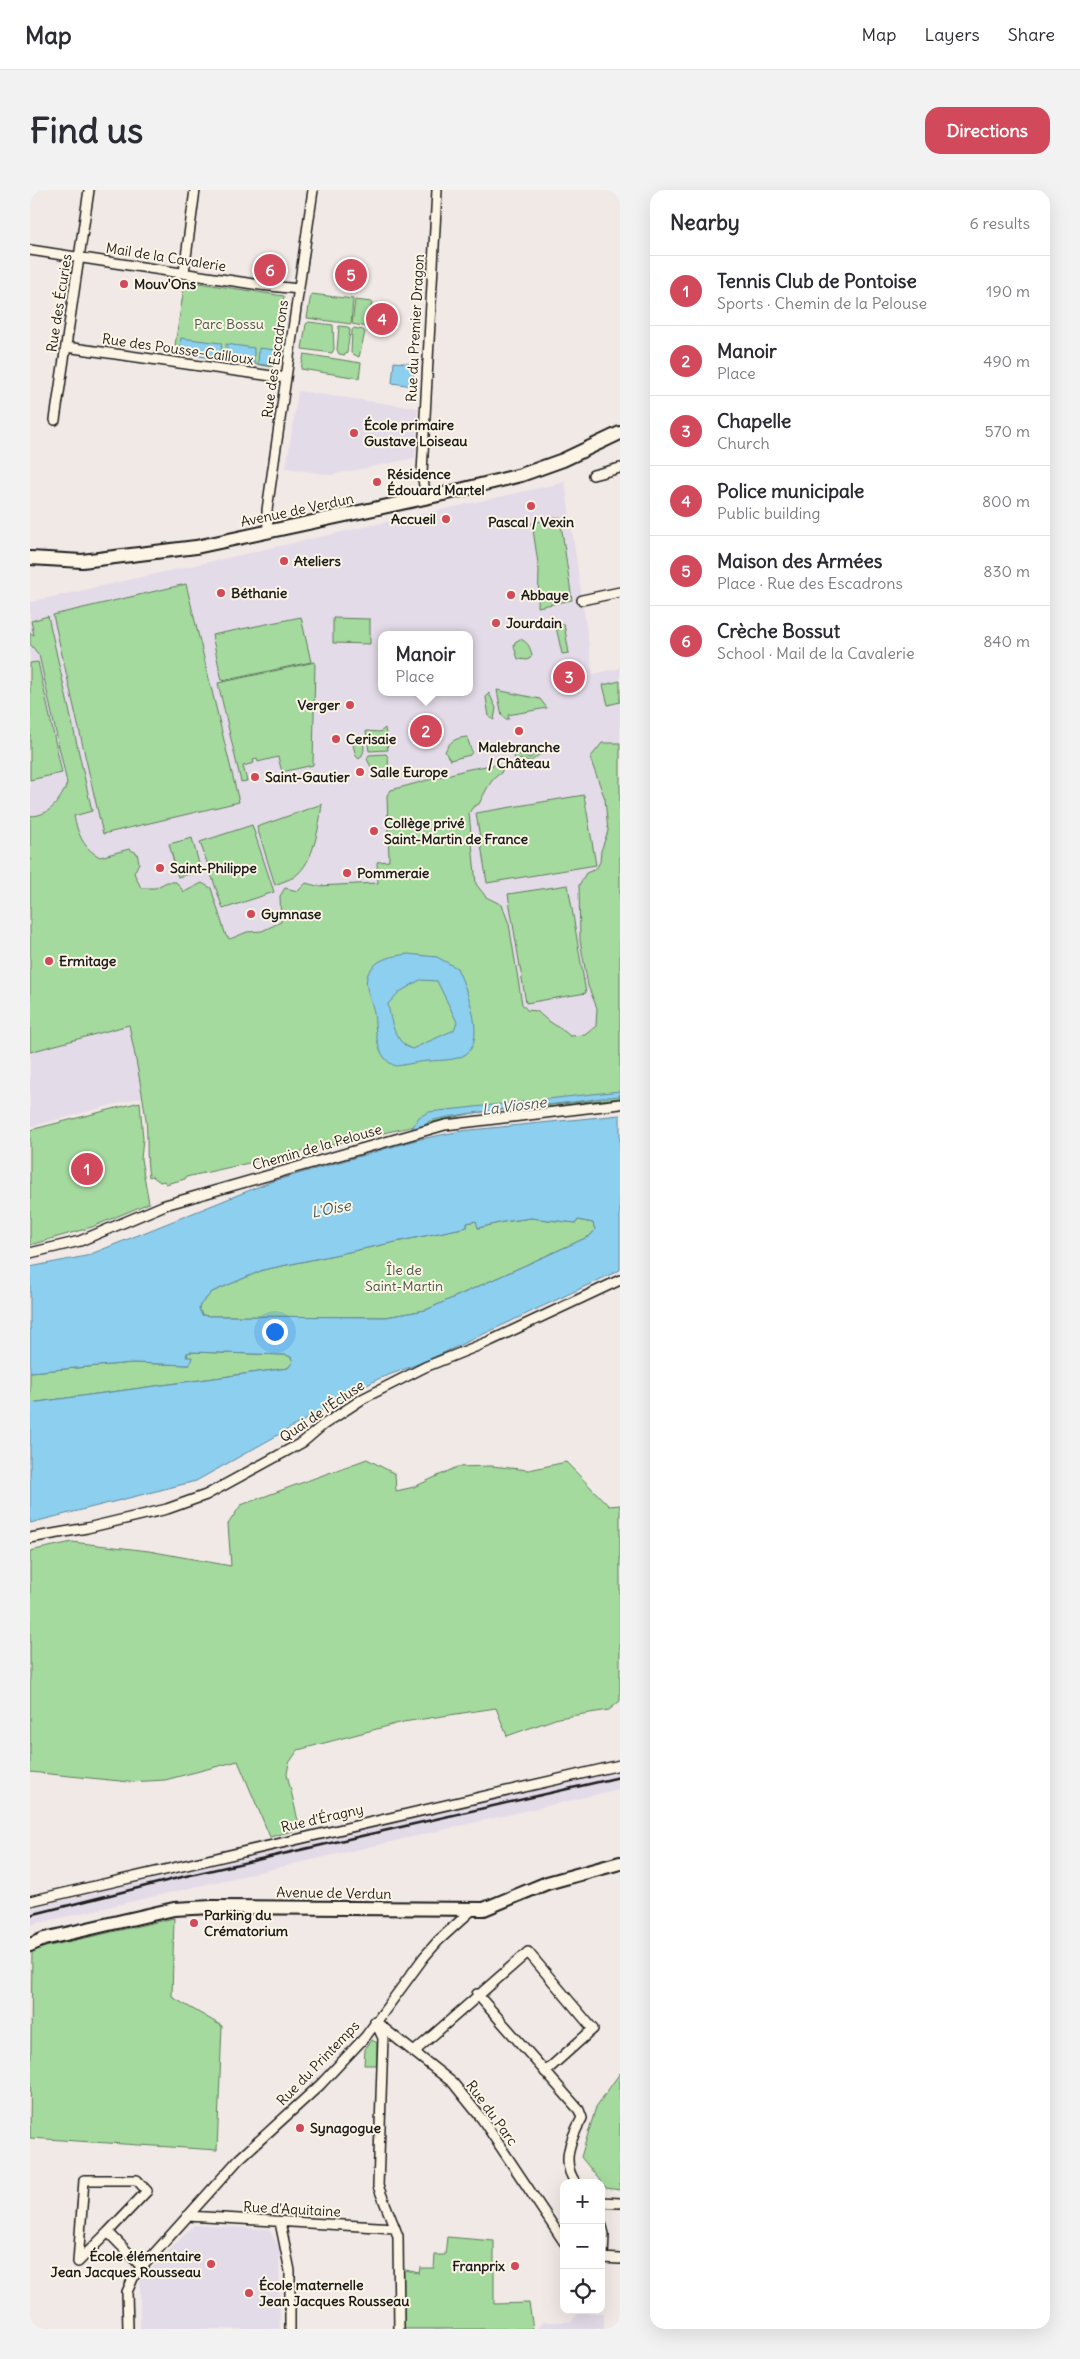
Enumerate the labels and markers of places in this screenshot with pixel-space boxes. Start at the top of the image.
pin: 6 [254,251,286,289]
pin: 5 [335,256,367,294]
place label: Mouv'Ons [134,275,197,293]
marker: Mouv'Ons [118,278,130,290]
pin: 4 [366,300,398,338]
place label: École primaire Gustave Loiseau [364,416,468,450]
marker: École primaire Gustave Loiseau [348,427,360,439]
place label: Résidence Édouard Martel [387,465,485,499]
marker: Résidence Édouard Martel [371,476,383,488]
marker: Pascal / Vexin [525,500,537,512]
place label: Accueil [391,510,436,528]
marker: Accueil [440,513,452,525]
place label: Pascal / Vexin [488,513,574,531]
place label: Ateliers [294,552,342,570]
marker: Ateliers [278,555,290,567]
place label: Béthanie [231,584,288,602]
place label: Abbaye [521,586,569,604]
marker: Béthanie [215,587,227,599]
marker: Abbaye [505,589,517,601]
place label: Jourdain [506,614,562,632]
marker: Jourdain [490,617,502,629]
pin: 3 [553,658,585,696]
place label: Verger [298,696,340,714]
marker: Verger [344,699,356,711]
pin: 2 [410,712,442,750]
marker: Malebranche / Château [513,725,525,737]
place label: Cerisaie [346,730,397,748]
marker: Cerisaie [330,733,342,745]
place label: Malebranche / Château [478,738,560,772]
place label: Salle Europe [370,763,449,781]
marker: Salle Europe [354,766,366,778]
place label: Saint-Gautier [265,768,350,786]
marker: Saint-Gautier [249,771,261,783]
place label: Collège privé Saint-Martin de France [384,814,528,848]
marker: Collège privé Saint-Martin de France [368,825,380,837]
place label: Saint-Philippe [170,859,257,877]
marker: Saint-Philippe [154,862,166,874]
place label: Pommeraie [357,864,430,882]
marker: Pommeraie [341,867,353,879]
place label: Gymnase [261,905,322,923]
marker: Gymnase [245,908,257,920]
place label: Ermitage [59,952,117,970]
marker: Ermitage [43,955,55,967]
pin: 1 [71,1150,103,1188]
place label: Parking du Crématorium [204,1906,289,1940]
marker: Parking du Crématorium [188,1917,200,1929]
place label: Synagogue [310,2119,381,2137]
marker: Synagogue [294,2122,306,2134]
place label: École élémentaire Jean Jacques Rousseau [51,2247,201,2281]
place label: Franprix [452,2257,505,2275]
marker: École élémentaire Jean Jacques Rousseau [205,2258,217,2270]
marker: Franprix [509,2260,521,2272]
place label: École maternelle Jean Jacques Rousseau [259,2276,409,2310]
marker: École maternelle Jean Jacques Rousseau [243,2287,255,2299]

